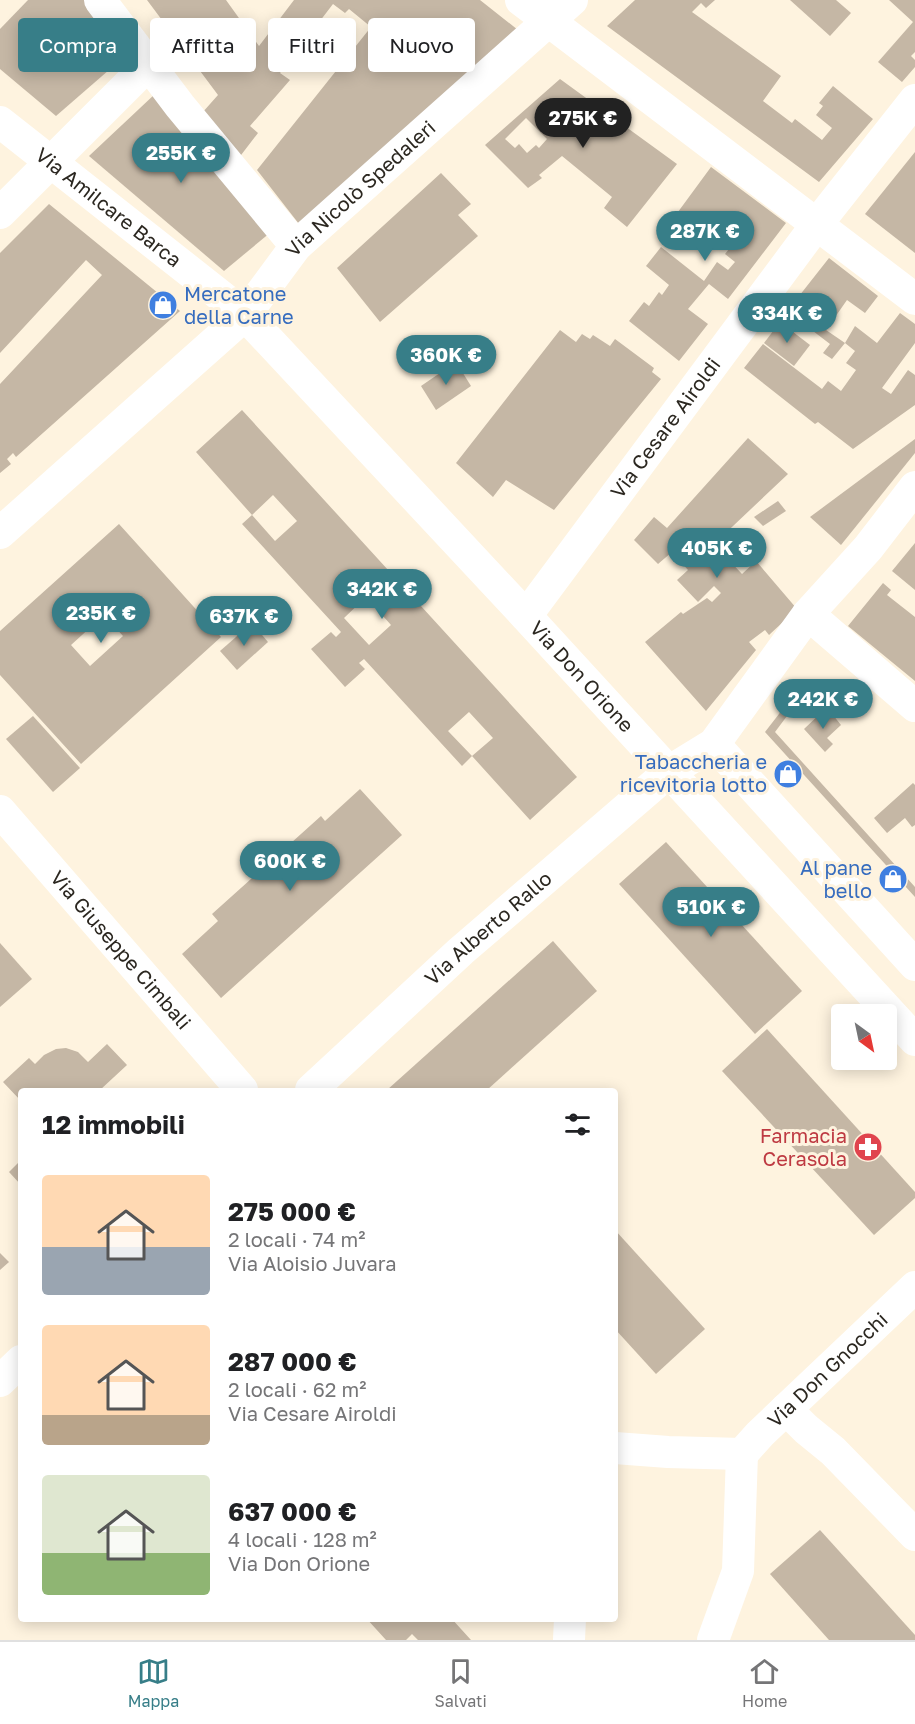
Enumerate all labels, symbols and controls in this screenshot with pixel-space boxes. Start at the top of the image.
chip: Compra [18,18,138,72]
chip: Affitta [150,18,256,72]
chip: Filtri [268,18,356,72]
chip: Nuovo [368,18,475,72]
pin: 275K € [534,98,632,149]
text: 275K € [549,105,617,129]
street label: Via Nicolò Spedaleri [279,115,440,261]
pin: 255K € [132,133,230,184]
text: 255K € [146,140,216,164]
street label: Via Amilcare Barca [31,142,187,271]
pin: 287K € [656,211,754,262]
text: 287K € [670,218,740,242]
place label: Mercatone della Carne [184,281,294,328]
shop icon: Mercatone della Carne [147,289,179,321]
pin: 334K € [738,293,836,344]
text: 334K € [752,300,822,324]
pin: 360K € [397,335,495,386]
text: 360K € [410,342,482,366]
street label: Via Cesare Airoldi [605,353,725,502]
pin: 405K € [668,528,766,579]
text: 405K € [681,535,753,559]
pin: 342K € [333,569,431,620]
text: 342K € [347,576,417,600]
pin: 235K € [52,593,150,644]
pin: 637K € [195,596,293,647]
text: 235K € [66,600,136,624]
text: 637K € [209,603,279,627]
street label: Via Don Orione [525,615,639,737]
pin: 242K € [774,679,872,730]
text: 242K € [788,686,858,710]
place label: Tabaccheria e ricevitoria lotto [620,749,767,796]
shop icon: Tabaccheria e ricevitoria lotto [772,758,804,790]
pin: 600K € [241,841,339,892]
text: 600K € [254,848,326,872]
place label: Al pane bello [800,855,872,902]
shop icon: Al pane bello [877,863,909,895]
street label: Via Giuseppe Cimbali [46,865,197,1034]
street label: Via Alberto Rallo [419,865,556,990]
pin: 510K € [662,887,760,938]
text: 510K € [676,894,746,918]
north arrow [831,1004,897,1070]
map controls [831,1004,897,1070]
icon: filters [561,1108,594,1141]
text: 12 immobili [42,1109,185,1140]
place label: Farmacia Cerasola [760,1123,847,1170]
pharmacy icon: Farmacia Cerasola [852,1131,884,1163]
text: 275 000 € [228,1196,356,1227]
icon: home [90,1199,162,1271]
text: 2 locali · 74 m² [228,1227,365,1251]
text: Via Aloisio Juvara [228,1251,397,1275]
street label: Via Don Gnocchi [762,1307,892,1432]
text: 287 000 € [228,1346,357,1377]
icon: home [90,1349,162,1421]
text: 2 locali · 62 m² [228,1377,366,1401]
text: Via Cesare Airoldi [228,1401,397,1425]
text: 637 000 € [228,1496,357,1527]
icon: home [90,1499,162,1571]
text: 4 locali · 128 m² [228,1527,377,1551]
text: Via Don Orione [228,1551,370,1575]
tab: Mappa [128,1655,179,1711]
tab: Salvati [435,1655,487,1711]
tab: Home [742,1655,787,1711]

